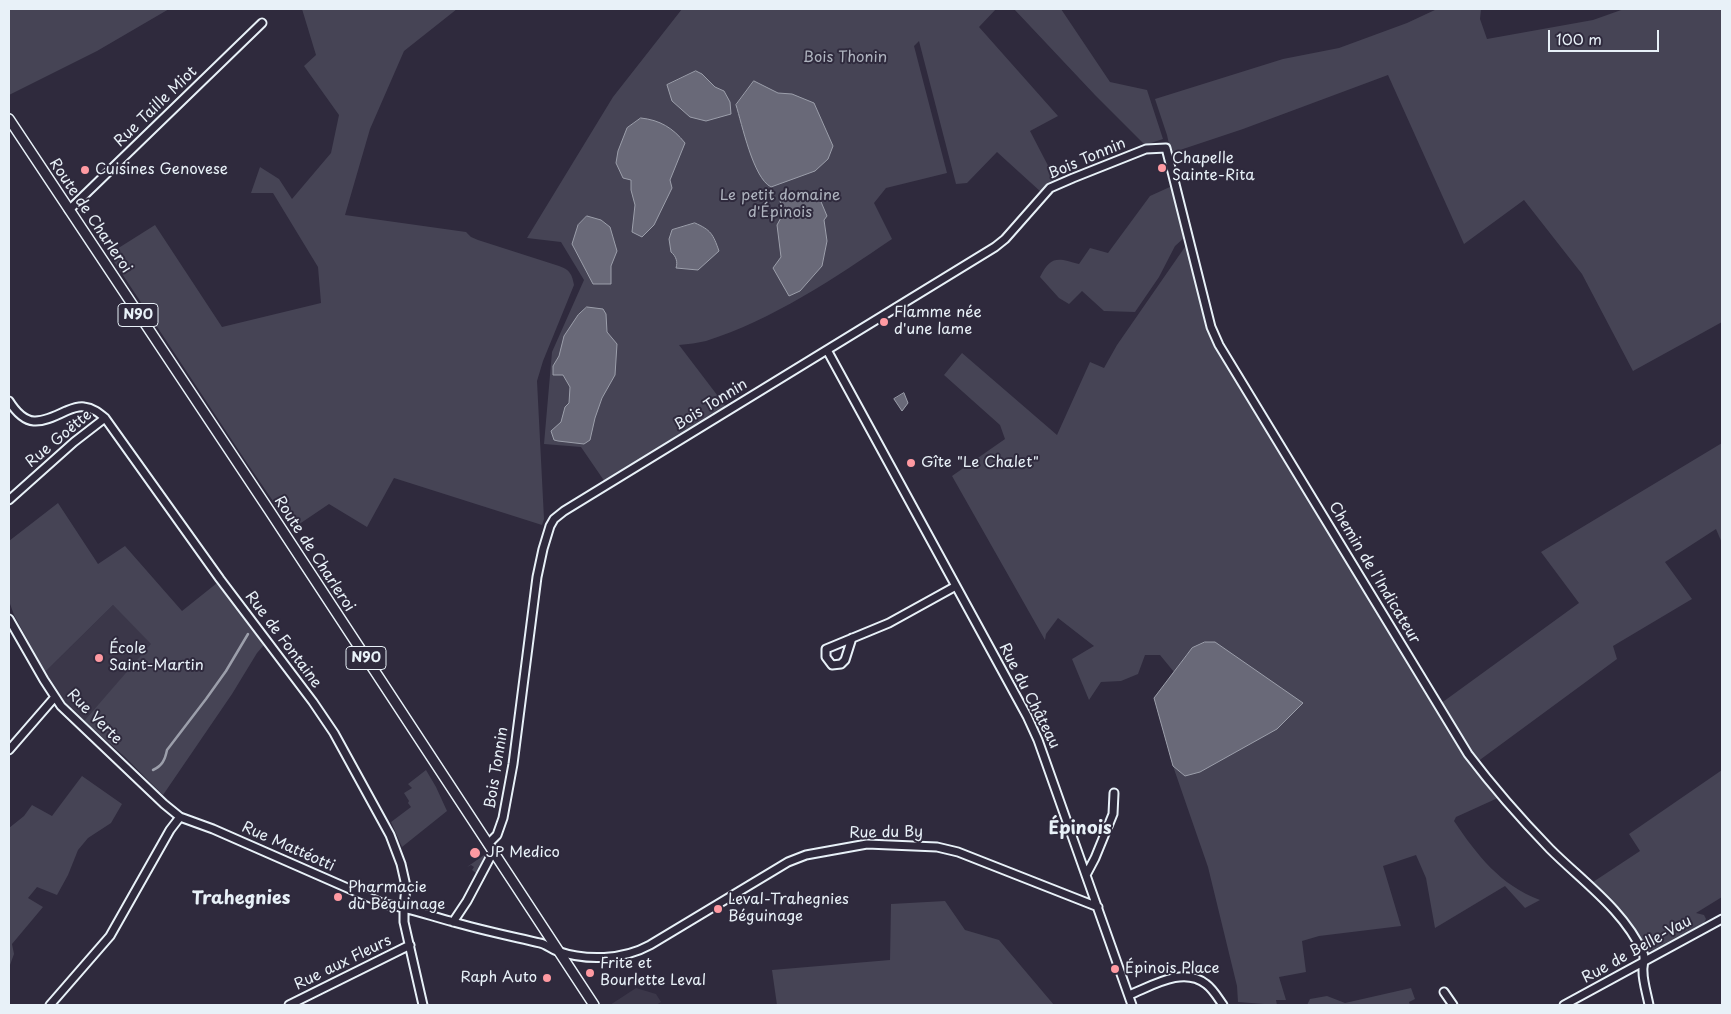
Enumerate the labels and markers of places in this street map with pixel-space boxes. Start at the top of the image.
place label: Chapelle Sainte-Rita [1172,150,1255,185]
place label: Cuisines Genovese [95,161,228,179]
marker: Chapelle Sainte-Rita [1156,162,1168,174]
marker: Cuisines Genovese [79,164,91,176]
place label: Flamme née d'une lame [894,304,982,339]
marker: Flamme née d'une lame [878,316,890,328]
place label: Gîte "Le Chalet" [921,454,1039,472]
marker: Gîte "Le Chalet" [905,457,917,469]
place label: École Saint-Martin [109,640,204,675]
marker: École Saint-Martin [93,652,105,664]
place label: JP Medico [486,844,560,862]
marker: JP Medico [468,846,482,860]
place label: Pharmacie du Béguinage [348,879,445,914]
marker: Pharmacie du Béguinage [332,891,344,903]
place label: Leval-Trahegnies Béguinage [728,891,849,926]
marker: Leval-Trahegnies Béguinage [712,903,724,915]
place label: Frite et Bourlette Leval [600,955,706,990]
place label: Épinois Place [1125,960,1220,978]
marker: Épinois Place [1109,963,1121,975]
marker: Frite et Bourlette Leval [584,967,596,979]
place label: Raph Auto [460,969,537,987]
marker: Raph Auto [541,972,553,984]

